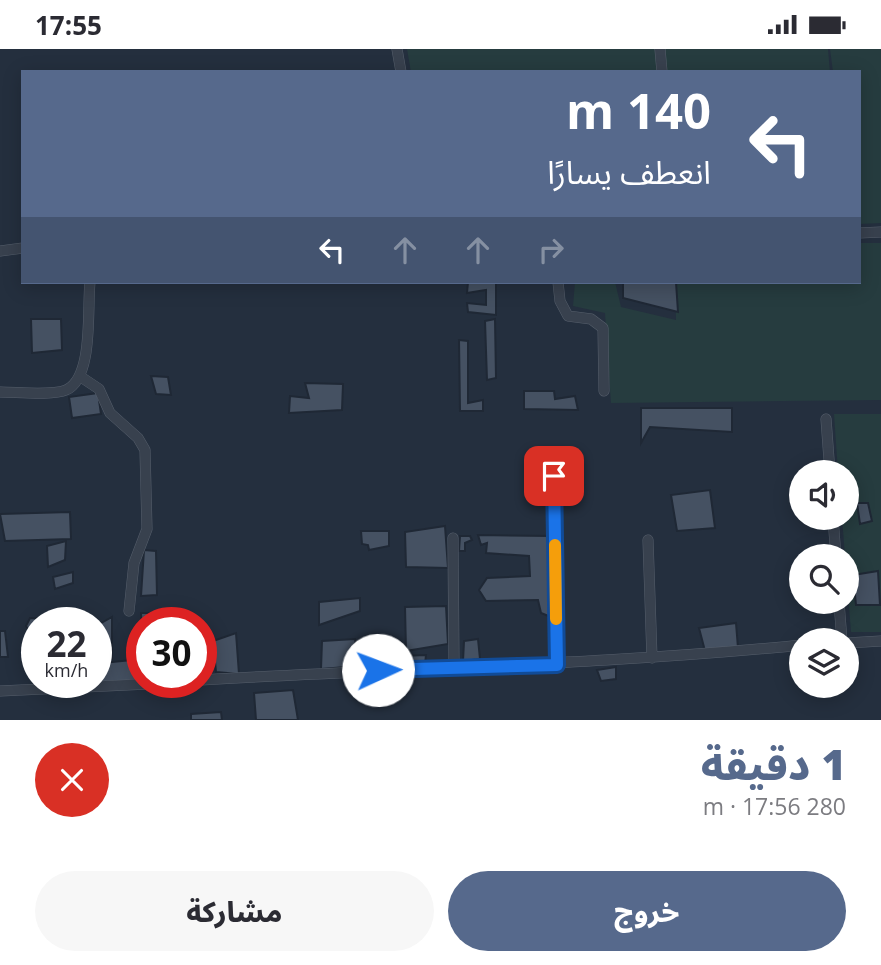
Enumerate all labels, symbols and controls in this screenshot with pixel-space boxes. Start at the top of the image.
text: 17:55 [35,7,102,43]
text: 140 m [566,77,711,143]
icon: left [735,98,826,189]
text: انعطف يسارًا [547,150,711,193]
icon: left [313,231,351,269]
icon: ahead [386,231,424,269]
icon: ahead [459,231,497,269]
icon: right [532,231,570,269]
pin [524,446,584,506]
icon: arrive [535,457,573,495]
map controls [789,460,859,698]
button: sound [789,460,859,530]
button: search [789,544,859,614]
speed limit sign: 30 [126,607,217,698]
text: 22 [46,620,87,667]
button: layers [789,628,859,698]
position arrow [341,633,415,707]
text: km/h [45,658,88,682]
text: 1 دقيقة [701,735,846,792]
button: close [35,743,109,817]
text: 280 m · 17:56 [703,790,846,822]
button: مشاركة [35,871,434,951]
button: خروج [448,871,846,951]

